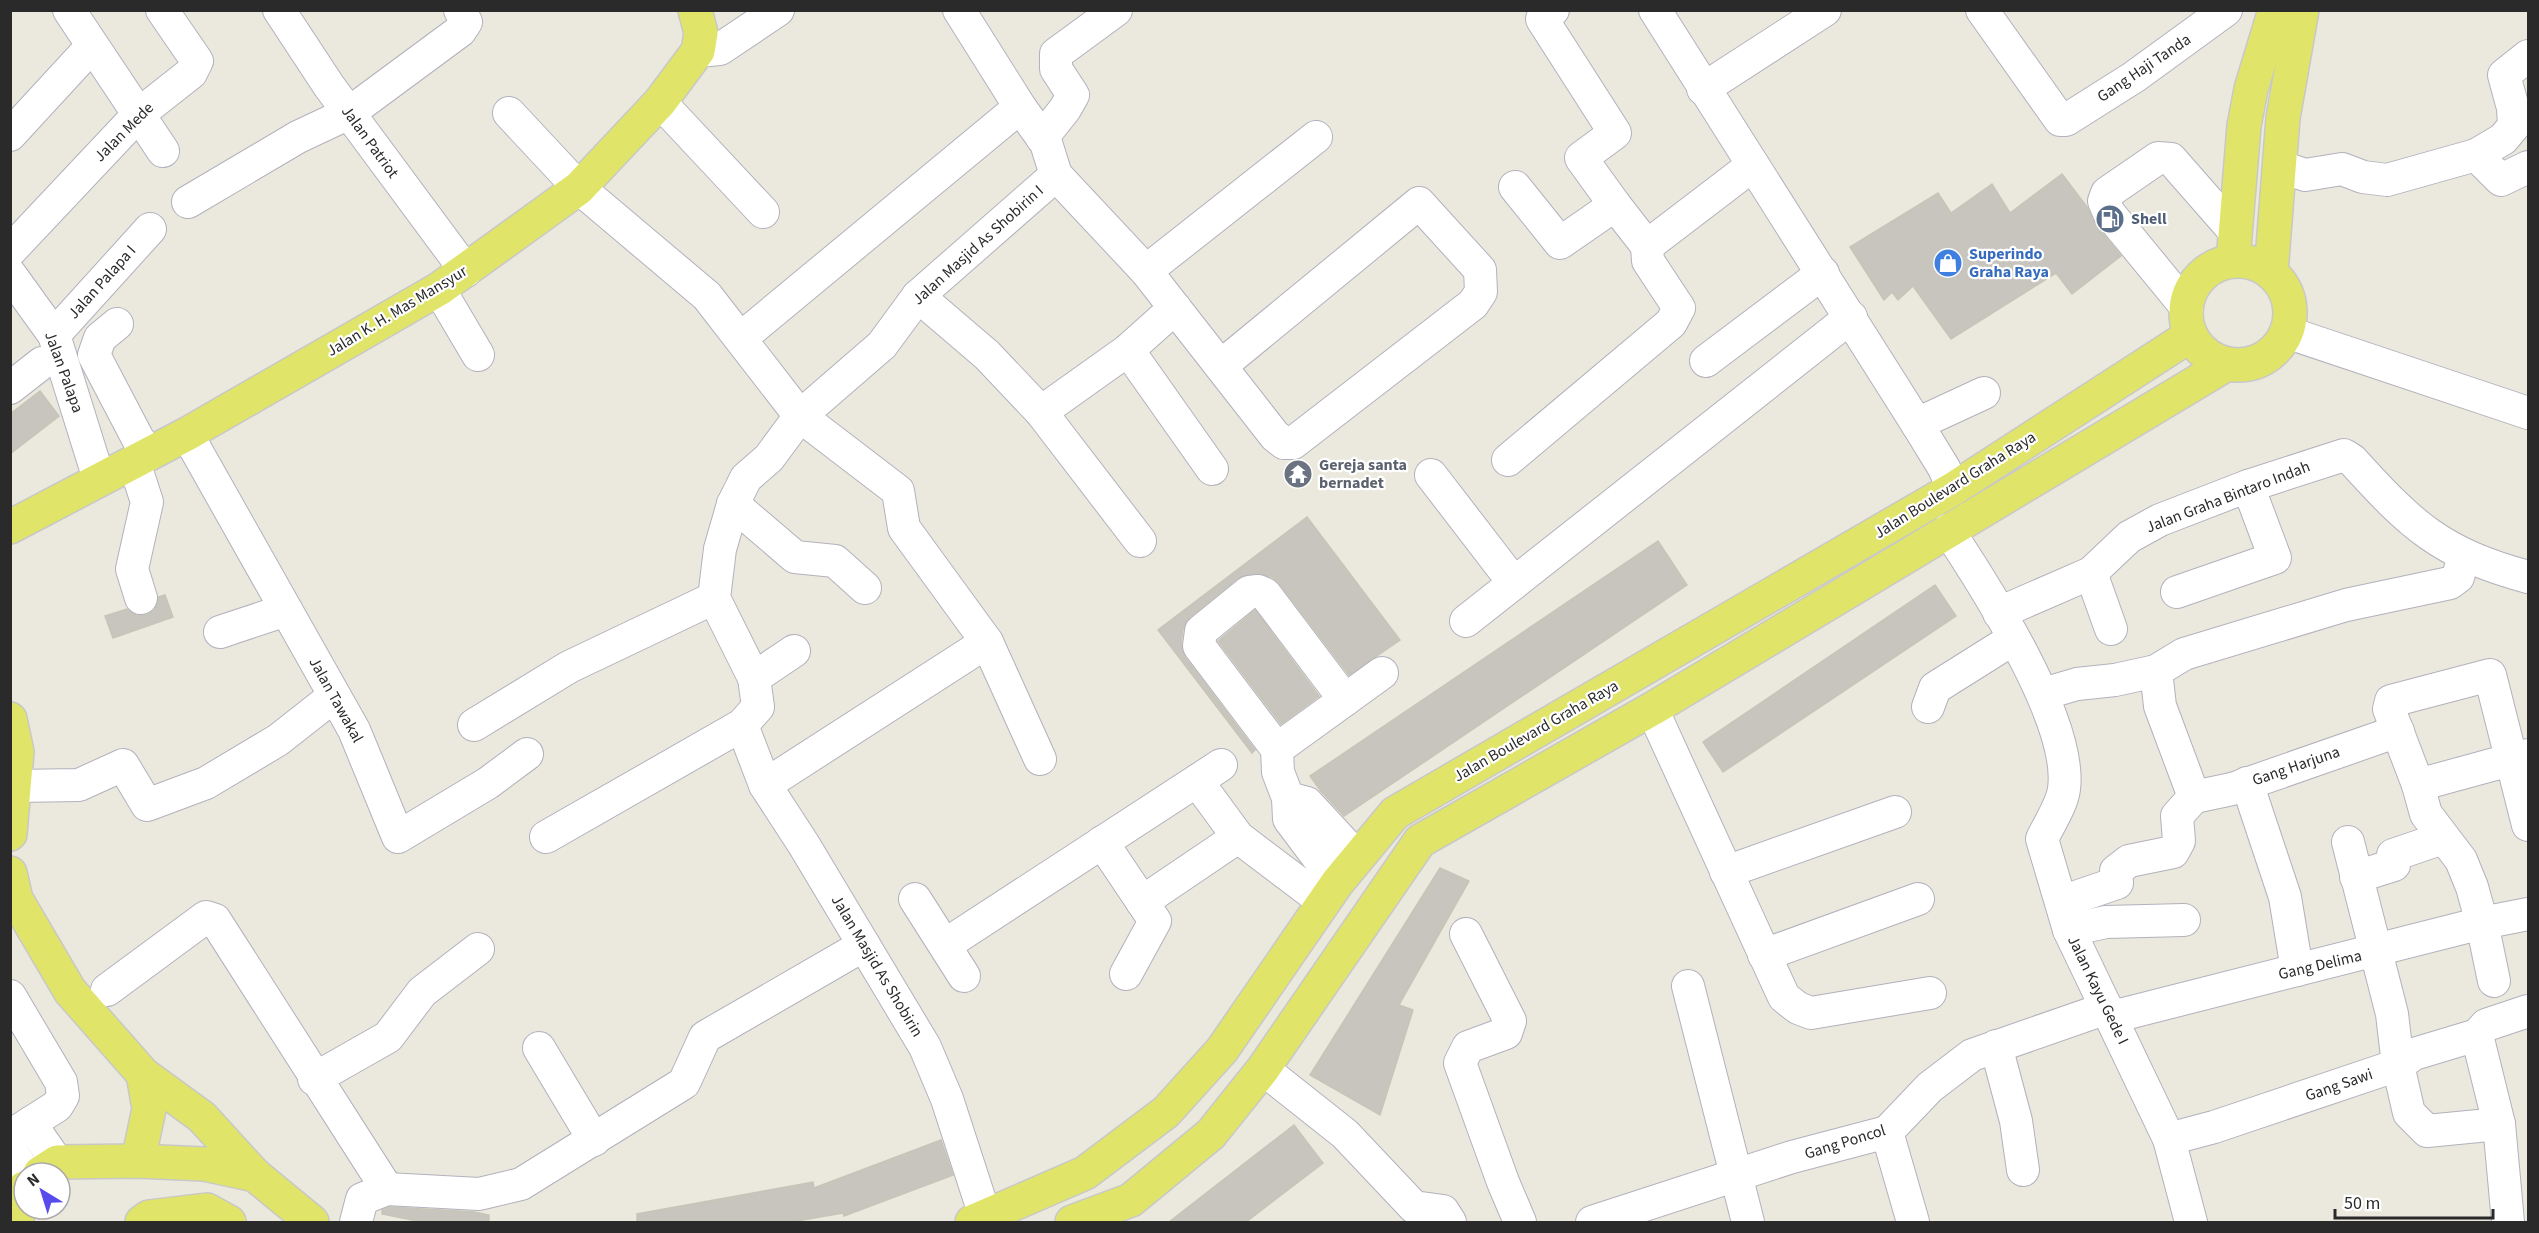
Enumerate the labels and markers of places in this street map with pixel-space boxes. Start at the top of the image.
fuel station icon: Shell [2094,203,2126,235]
place label: Shell [2131,208,2167,230]
place label: Superindo Graha Raya [1969,243,2049,283]
shop icon: Superindo Graha Raya [1932,247,1964,279]
place label: Gereja santa bernadet [1319,454,1407,494]
temple icon: Gereja santa bernadet [1282,458,1314,490]

